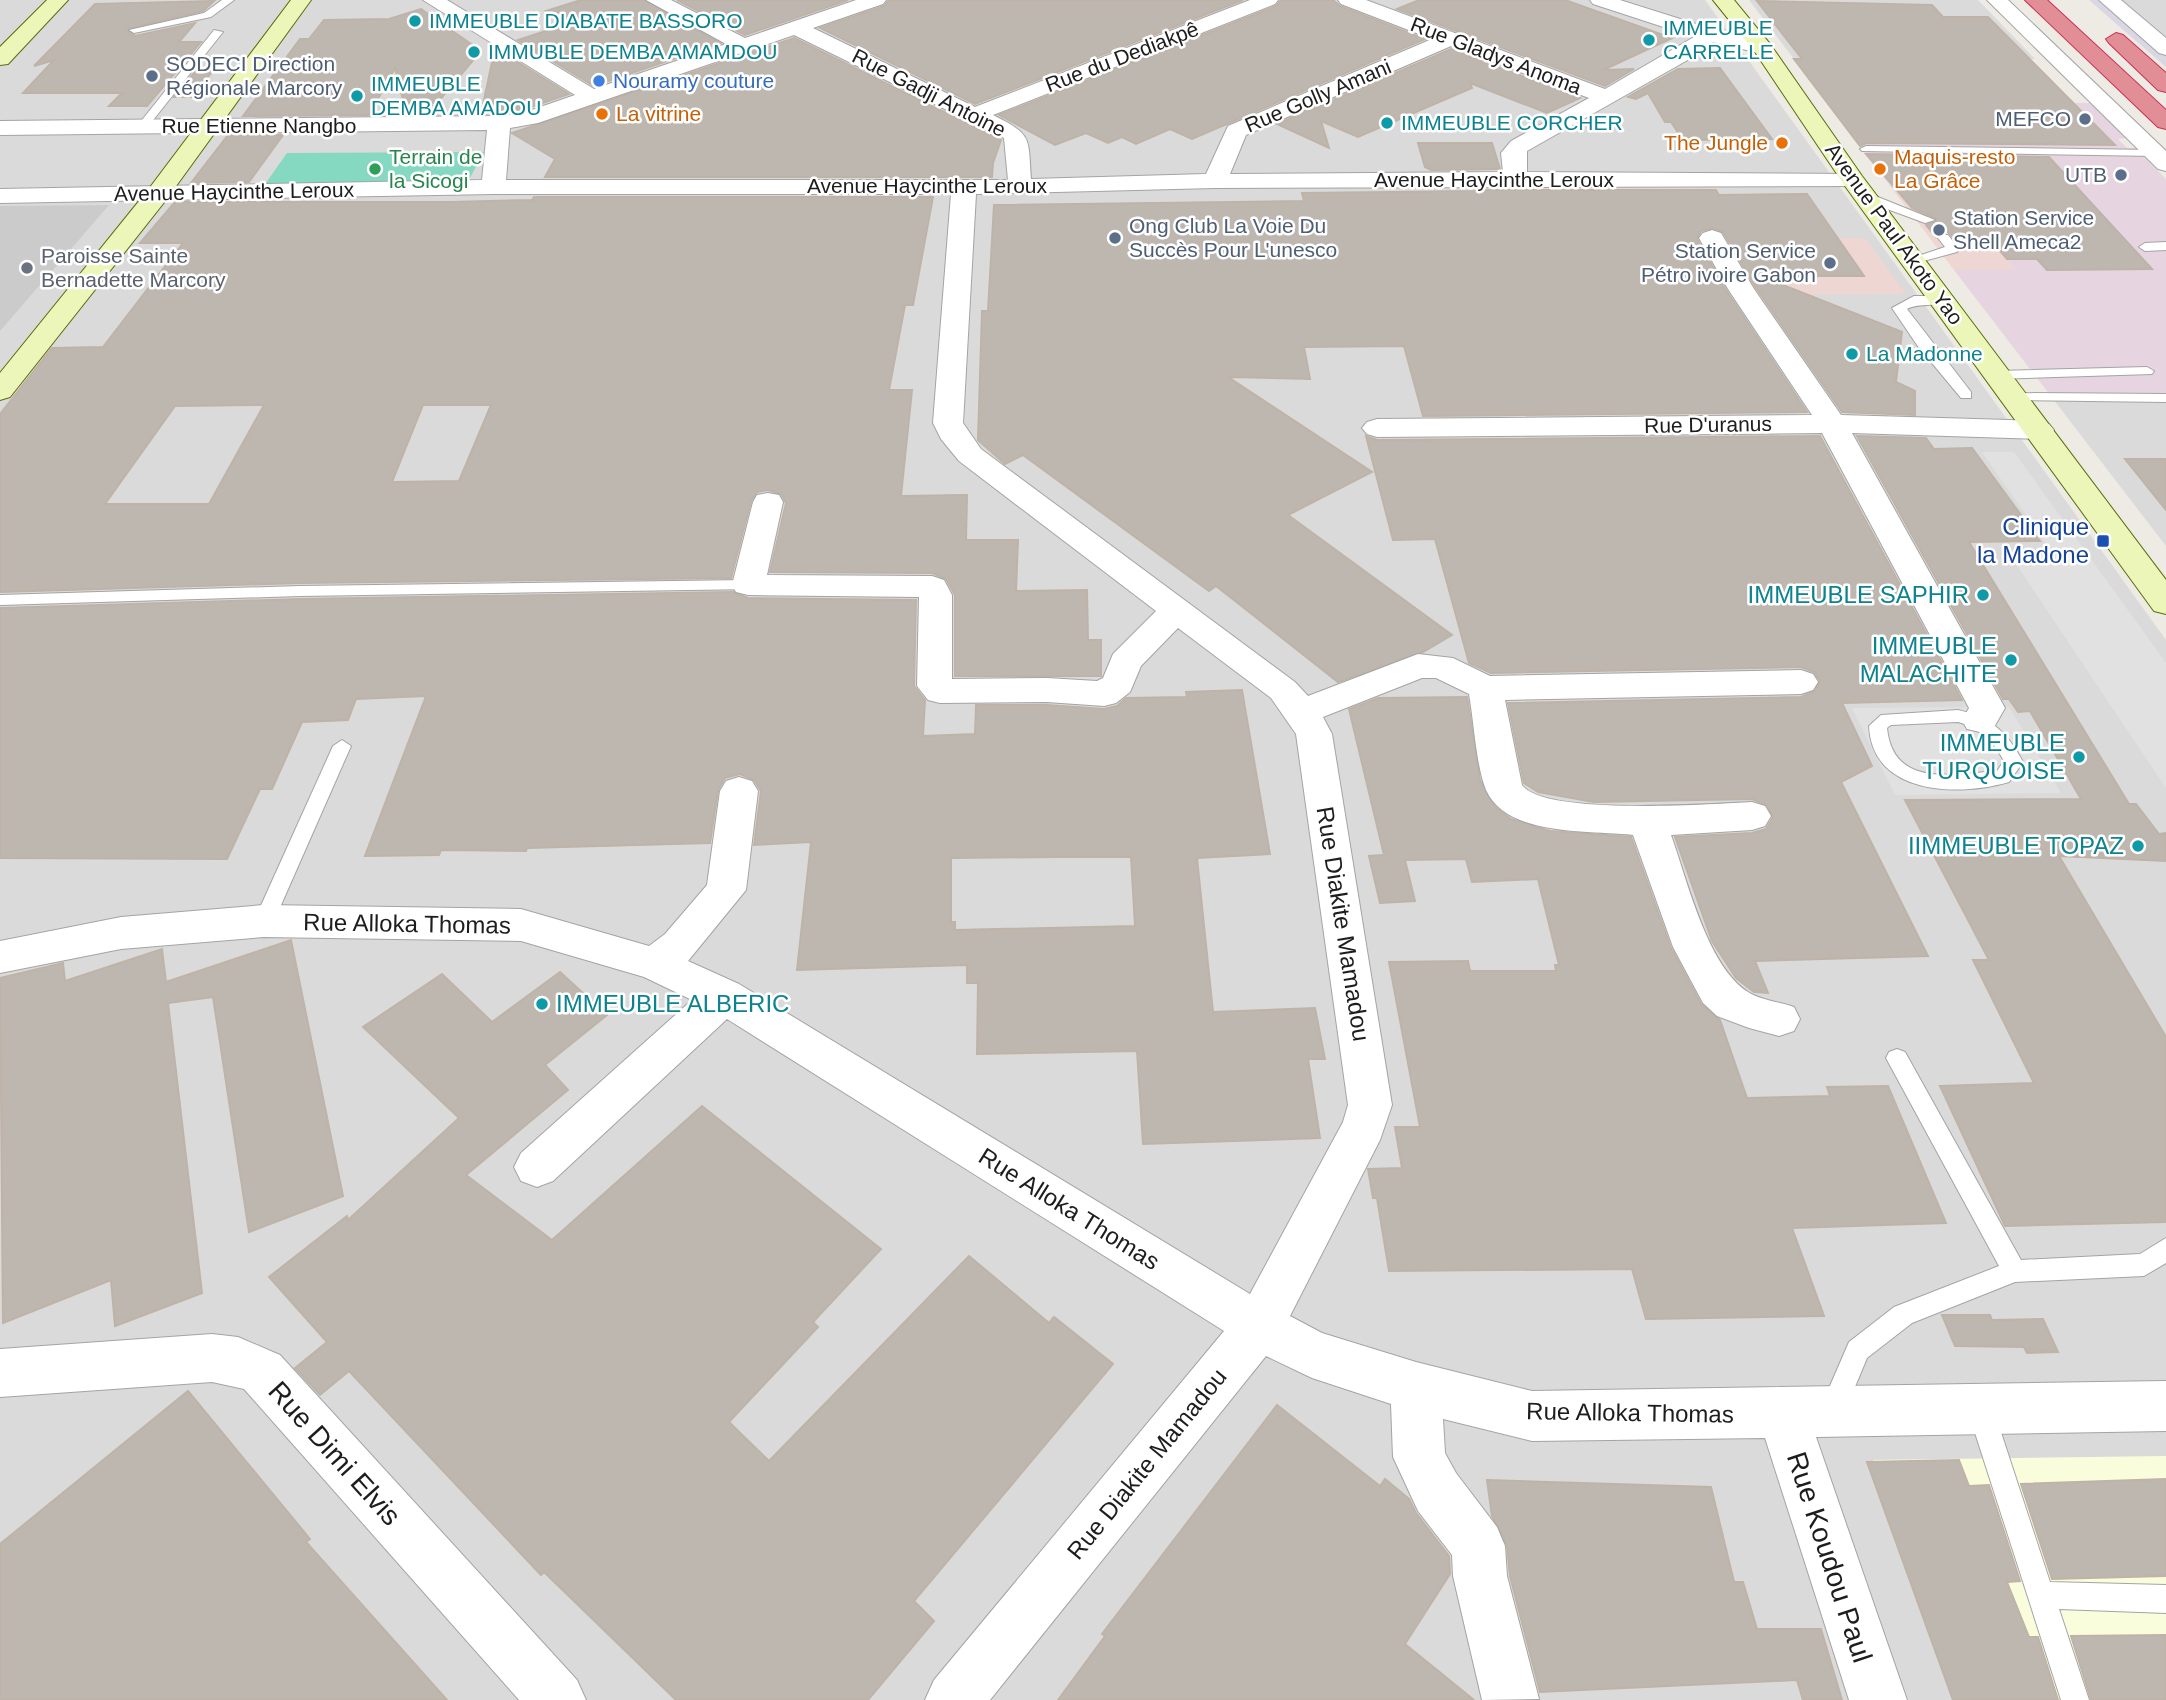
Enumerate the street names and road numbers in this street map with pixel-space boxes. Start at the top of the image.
street label: Rue Gladys Anoma [1408,12,1585,99]
street label: Rue du Dediakpê [1042,17,1202,96]
street label: Rue Gadji Antoine [849,44,1010,141]
street label: Rue Golly Amani [1241,54,1394,137]
street label: Rue Etienne Nangbo [162,114,356,137]
street label: Avenue Paul Akoto Yao [1821,139,1968,329]
street label: Avenue Haycinthe Leroux [1374,168,1615,191]
street label: Avenue Haycinthe Leroux [807,174,1048,197]
street label: Avenue Haycinthe Leroux [114,178,355,205]
street label: Rue D'uranus [1644,412,1772,437]
street label: Rue Diakite Mamadou [1312,805,1375,1043]
street label: Rue Alloka Thomas [303,908,511,939]
street label: Rue Alloka Thomas [974,1142,1164,1275]
street label: Rue Diakite Mamadou [1061,1363,1232,1564]
street label: Rue Dimi Elvis [262,1375,407,1531]
street label: Rue Alloka Thomas [1526,1397,1734,1428]
street label: Rue Koudou Paul [1781,1448,1878,1666]

